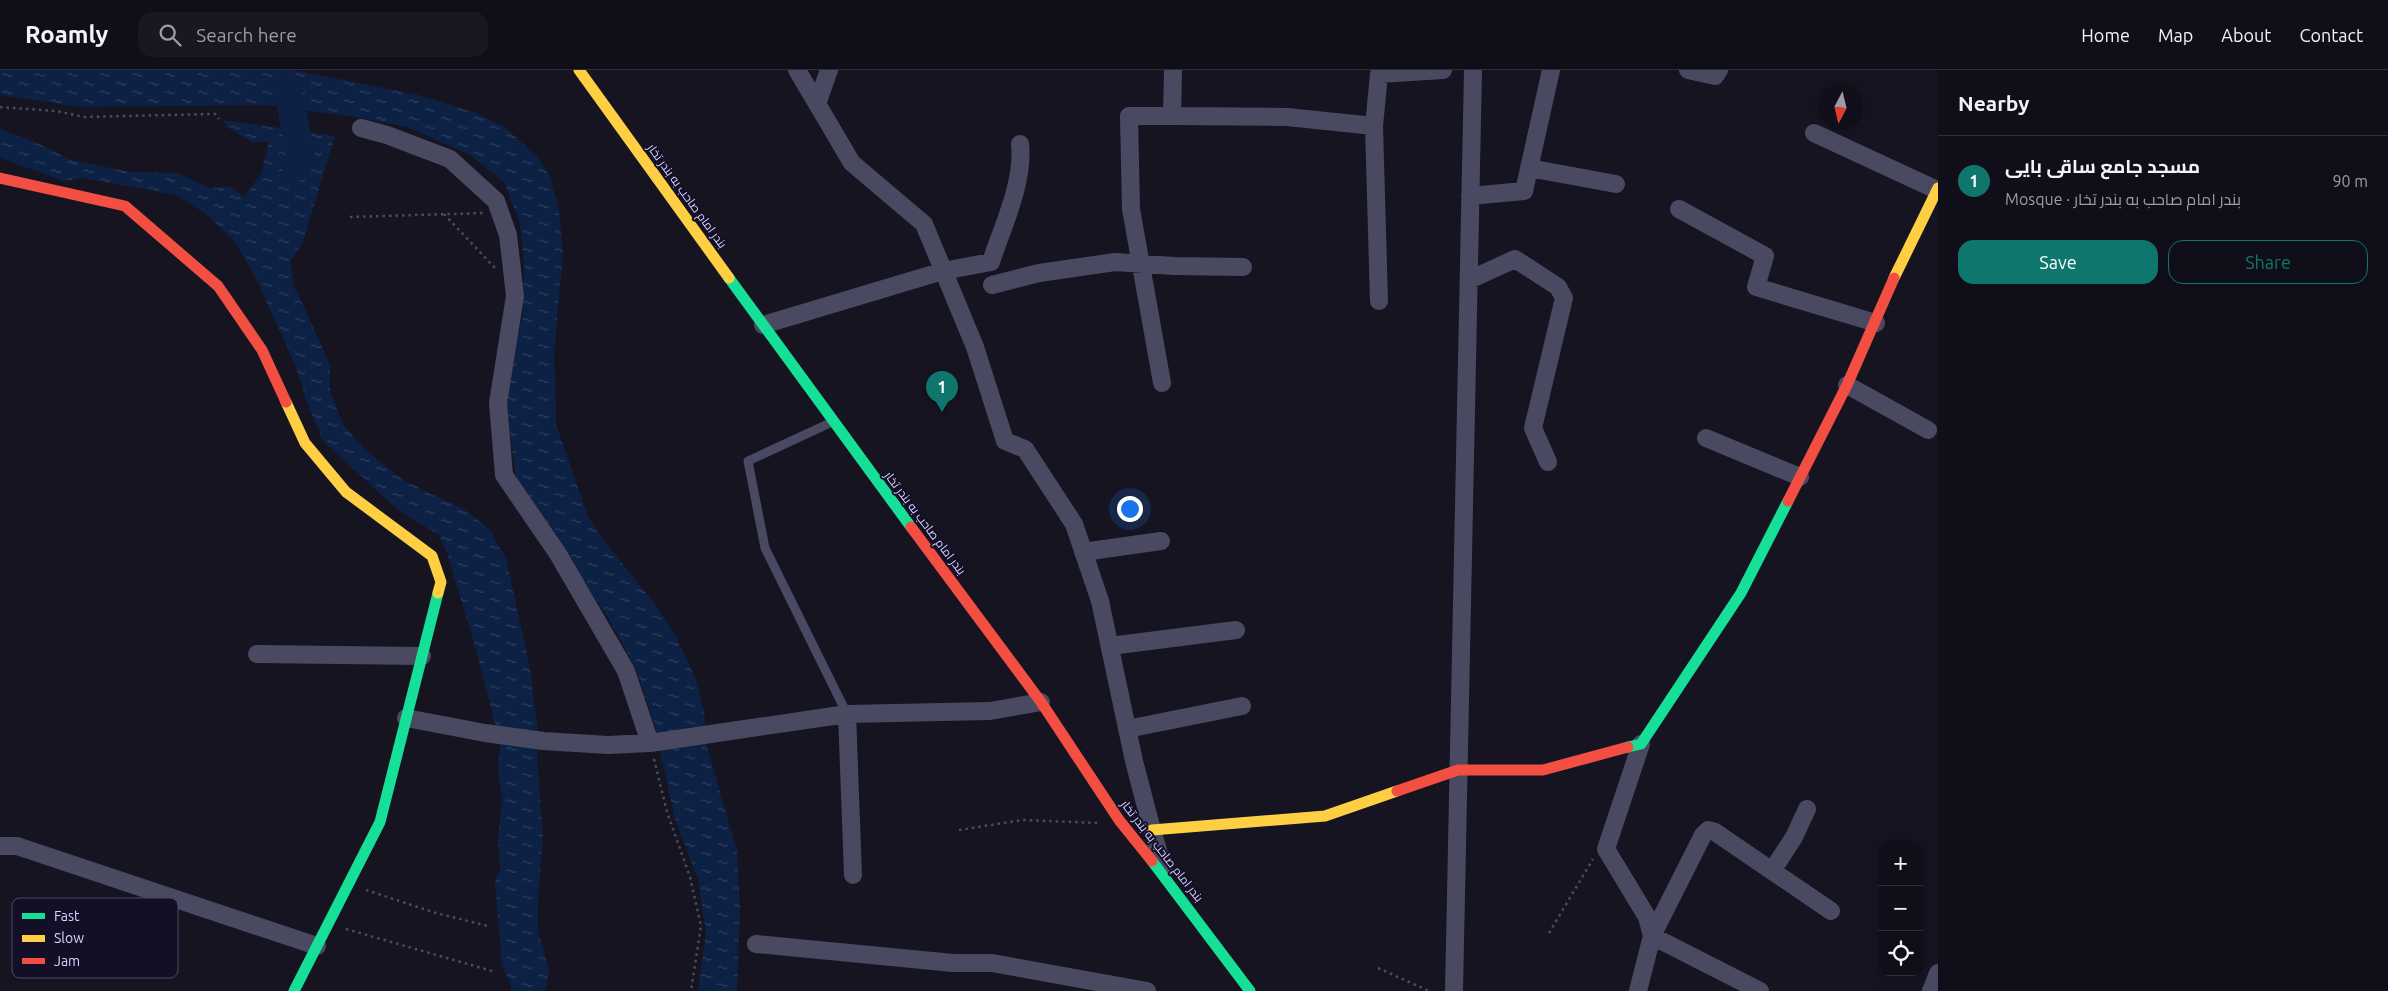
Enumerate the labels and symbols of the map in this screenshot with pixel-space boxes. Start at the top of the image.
north arrow [1818,85,1863,130]
street label: بندر امام صاحب به بندر تخار [643,140,730,251]
pin: 1 [926,371,958,412]
street label: بندر امام صاحب به بندر تخار [880,468,968,578]
your location [1117,496,1143,522]
street label: بندر امام صاحب به بندر تخار [1116,796,1206,905]
legend [12,898,178,978]
text: Fast [54,908,80,924]
text: Slow [54,930,84,946]
text: Jam [54,953,80,969]

